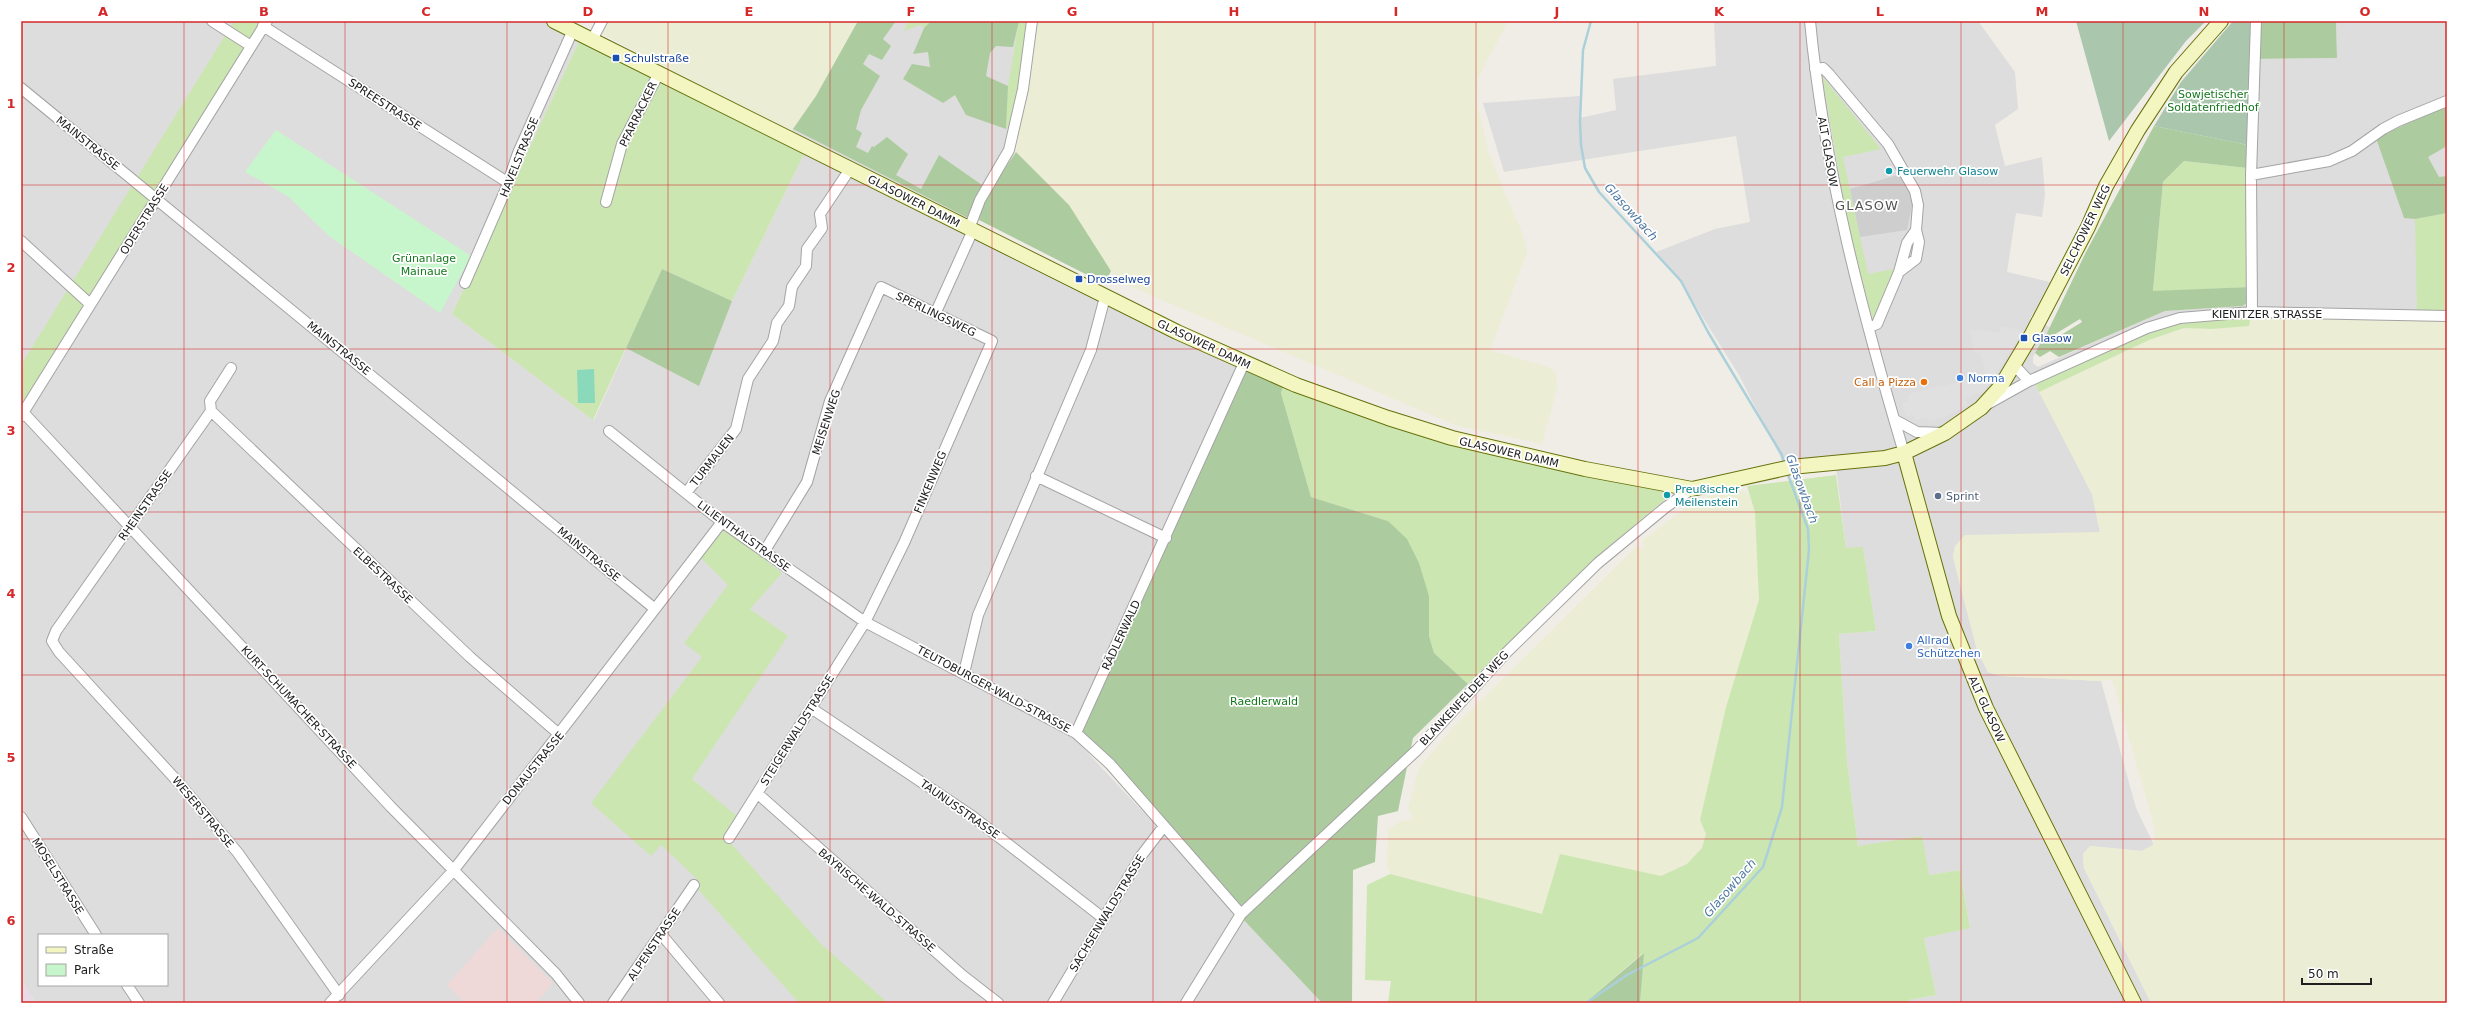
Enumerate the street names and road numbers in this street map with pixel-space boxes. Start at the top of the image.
street label: SPREESTRASSE [346,76,424,133]
street label: PFARRACKER [617,79,660,149]
street label: MAINSTRASSE [53,114,122,173]
street label: HAVELSTRASSE [498,115,541,199]
street label: ALT GLASOW [1815,116,1840,188]
street label: GLASOWER DAMM [865,173,962,230]
street label: ODERSTRASSE [117,181,171,257]
street label: SELCHOWER WEG [2058,182,2113,278]
street label: SPERLINGSWEG [894,289,978,340]
street label: KIENITZER STRASSE [2212,308,2322,321]
street label: GLASOWER DAMM [1155,317,1253,372]
street label: MAINSTRASSE [304,319,373,378]
street label: MEISENWEG [810,388,843,457]
street label: TURMAUEN [687,432,737,490]
street label: GLASOWER DAMM [1458,435,1560,470]
street label: FINKENWEG [911,449,949,515]
street label: RHEINSTRASSE [116,467,175,543]
street label: LILIENTHALSTRASSE [695,498,793,575]
street label: MAINSTRASSE [555,524,623,584]
street label: ELBESTRASSE [350,544,415,606]
street label: RÄDLERWALD [1100,598,1143,672]
street label: KURT-SCHUMACHER-STRASSE [238,643,359,771]
street label: TEUTOBURGER-WALD-STRASSE [914,643,1073,736]
street label: BLANKENFELDER WEG [1417,648,1512,748]
street label: STEIGERWALDSTRASSE [758,672,837,788]
street label: ALT GLASOW [1966,674,2008,744]
street label: DONAUSTRASSE [500,729,567,807]
street label: WESERSTRASSE [169,774,236,851]
street label: TAUNUSSTRASSE [917,777,1002,842]
street label: MOSELSTRASSE [29,836,86,917]
street label: BAYRISCHE-WALD-STRASSE [815,846,938,955]
street label: SACHSENWALDSTRASSE [1067,852,1148,974]
street label: ALPENSTRASSE [625,905,684,983]

